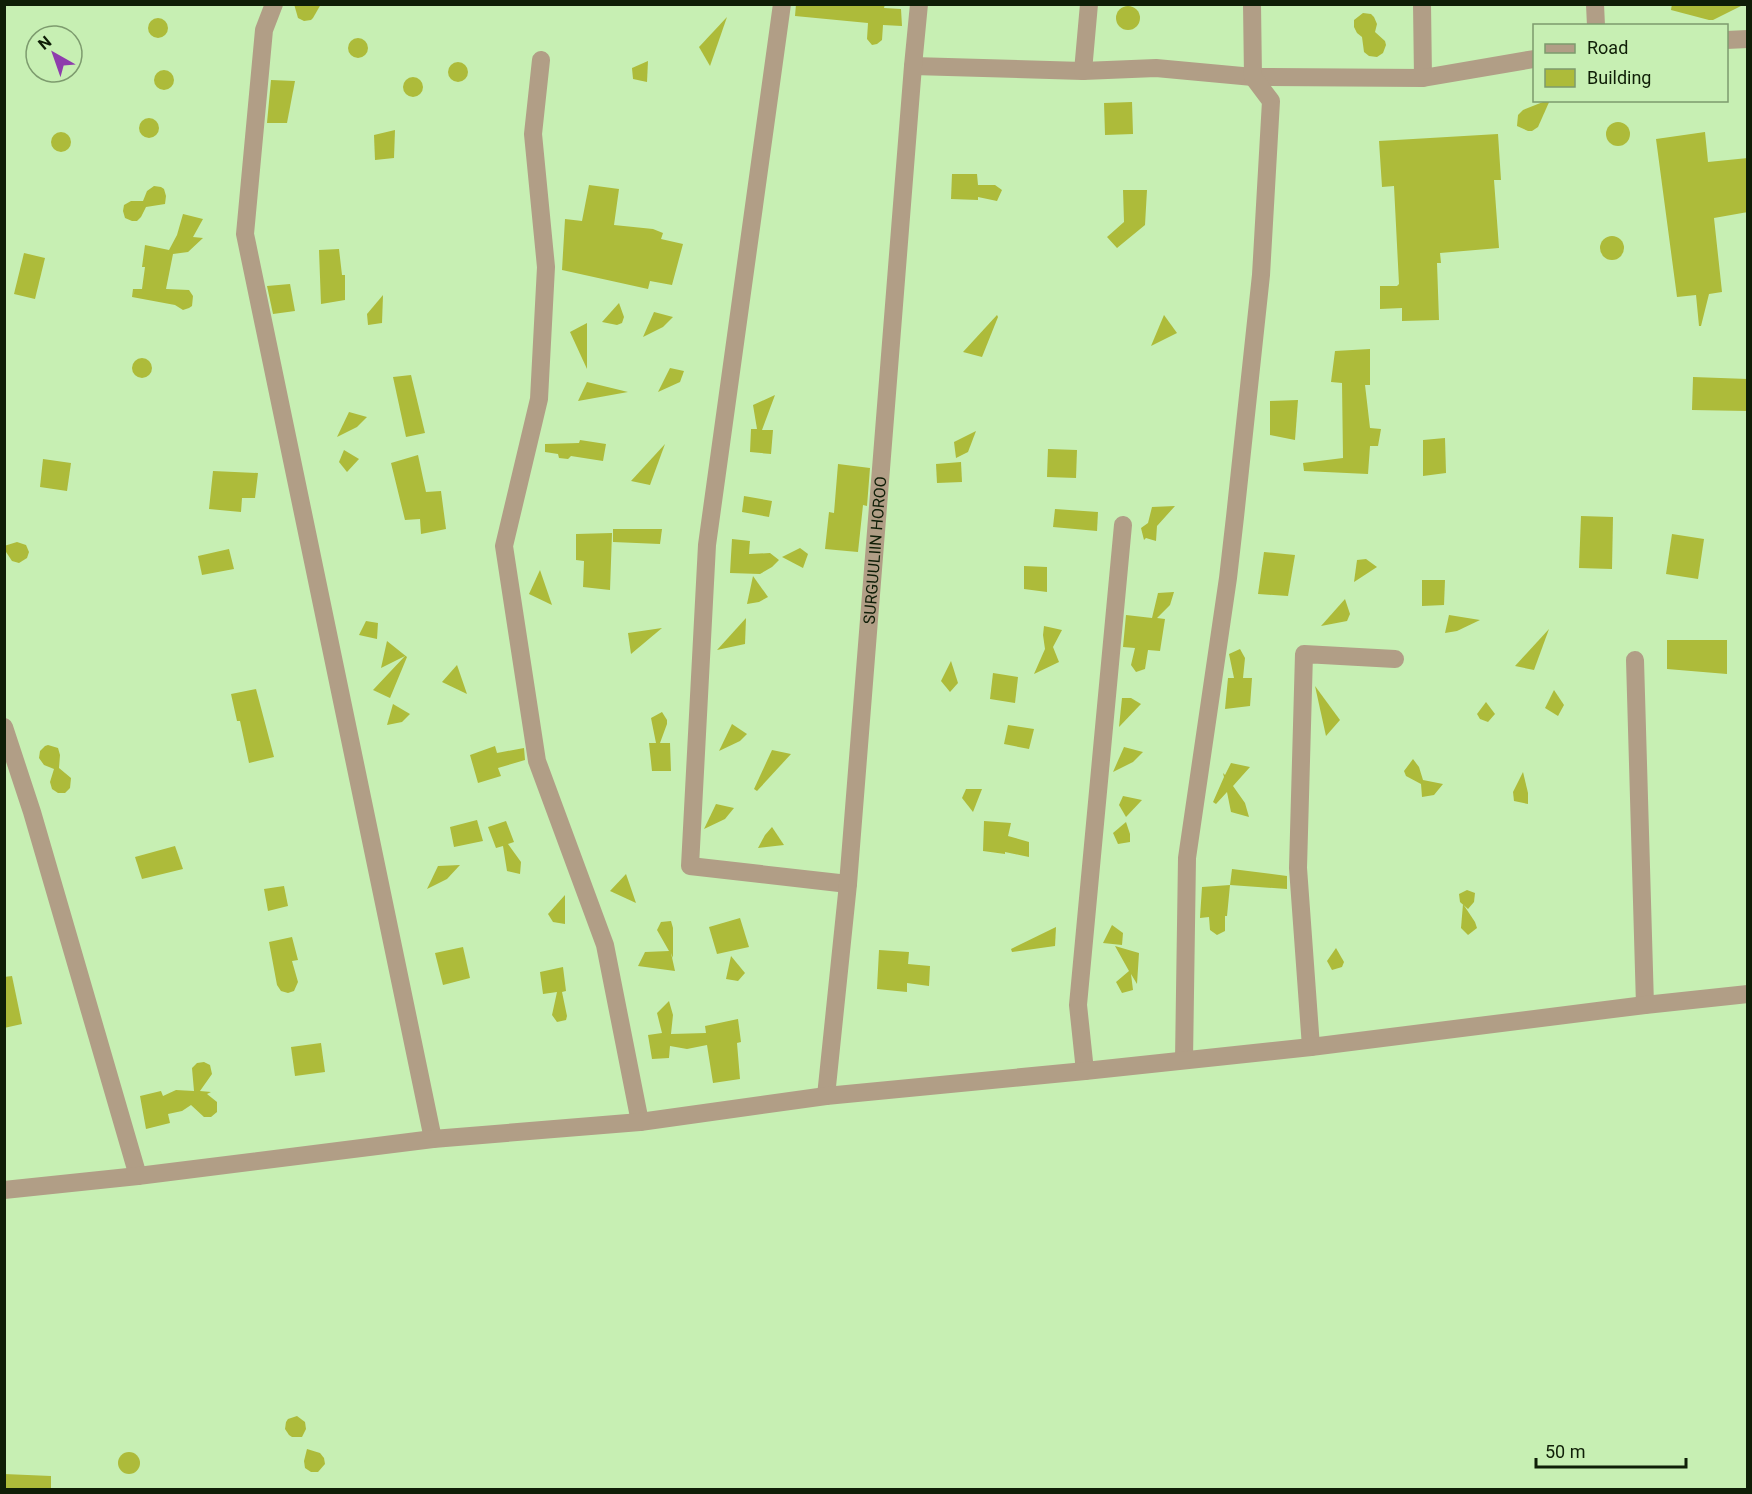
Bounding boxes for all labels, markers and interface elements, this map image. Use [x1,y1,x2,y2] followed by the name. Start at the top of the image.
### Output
[24,24,84,84] north arrow
[1533,24,1728,102] legend
[34,32,55,54] text: N
[1587,37,1628,58] text: Road
[1587,67,1651,88] text: Building
[859,475,890,625] street label: SURGUULIIN HOROO
[1536,1431,1686,1469] scale bar
[1545,1441,1585,1462] text: 50 m

